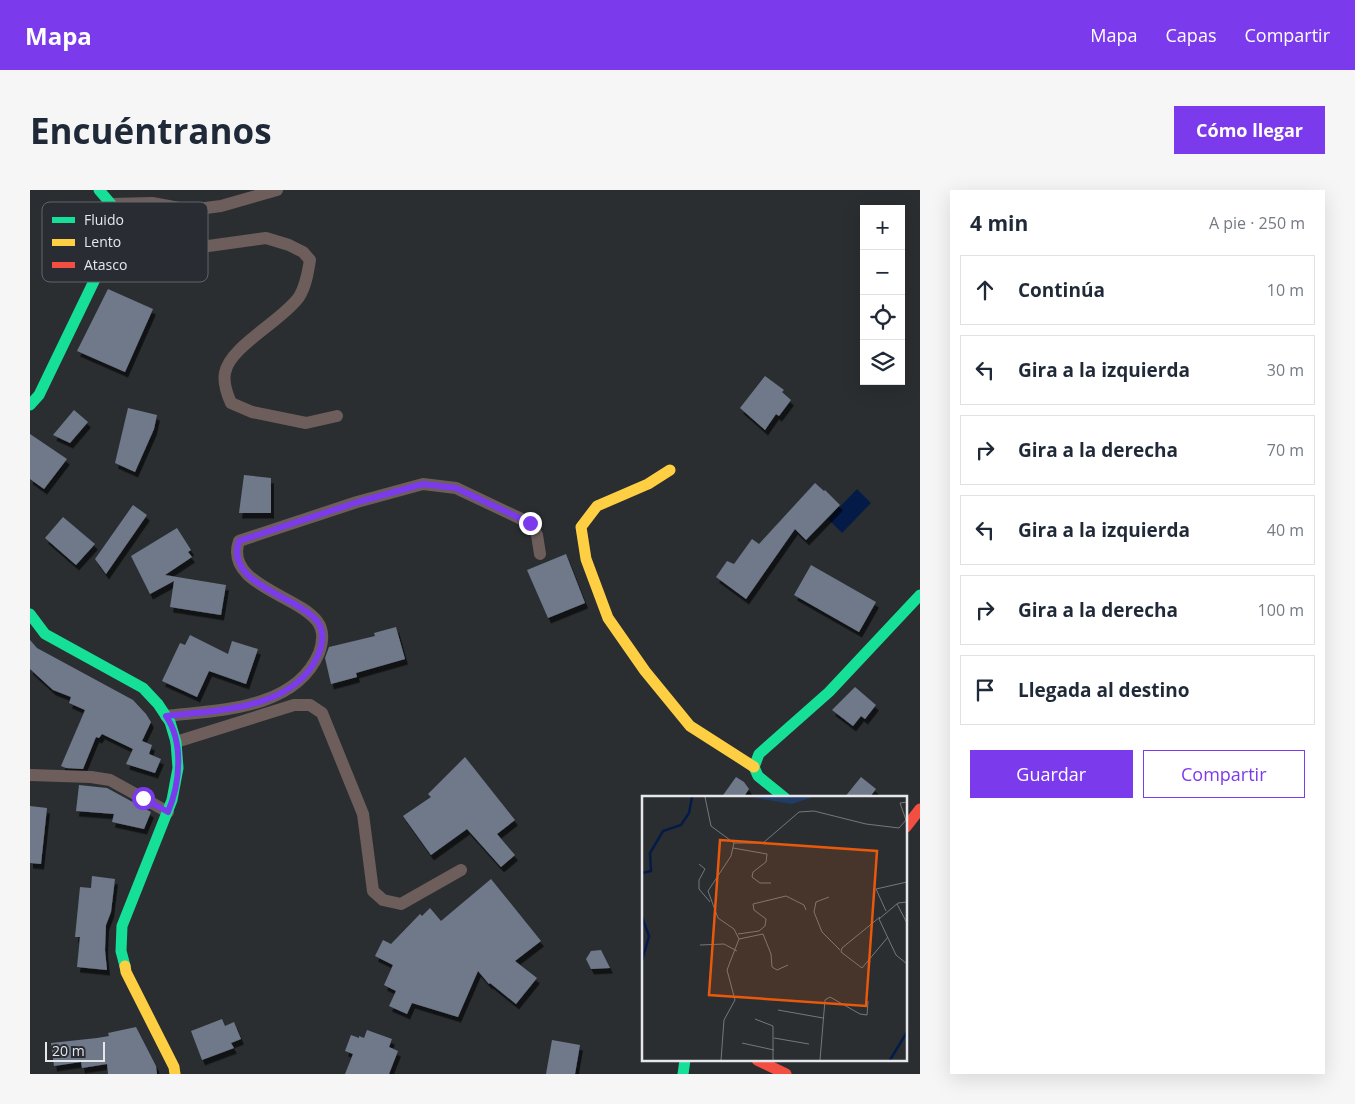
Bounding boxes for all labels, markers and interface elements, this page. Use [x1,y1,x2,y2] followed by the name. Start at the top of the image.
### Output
[25,19,92,52] text: Mapa
[1090,23,1138,47] text: Mapa
[1166,23,1216,47] text: Capas
[1244,23,1330,47] text: Compartir
[1174,106,1325,154] button: Cómo llegar
[30,107,272,154] text: Encuéntranos
[42,202,208,282] legend
[860,205,905,385] map controls
[860,205,905,250] button: +
[970,209,1028,237] text: 4 min
[84,210,124,229] text: Fluido
[1209,212,1305,234] text: A pie · 250 m
[84,232,121,251] text: Lento
[860,250,905,295] button: −
[84,255,127,274] text: Atasco
[971,276,999,304] icon: ahead
[1018,277,1105,303] text: Continúa
[1267,279,1304,301] text: 10 m
[860,295,905,340] button: locate
[860,340,905,385] button: layers
[971,356,999,384] icon: left
[1018,357,1190,383] text: Gira a la izquierda
[1267,359,1304,381] text: 30 m
[971,436,999,464] icon: right
[1018,437,1178,463] text: Gira a la derecha
[1267,439,1304,461] text: 70 m
[519,512,542,535] route end
[971,516,999,544] icon: left
[1018,517,1190,543] text: Gira a la izquierda
[1267,519,1304,541] text: 40 m
[971,596,999,624] icon: right
[1018,597,1178,623] text: Gira a la derecha
[1258,599,1304,621] text: 100 m
[971,676,999,704] icon: arrive
[1018,677,1190,703] text: Llegada al destino
[970,750,1133,798] button: Guardar
[1143,750,1305,798] button: Compartir
[132,787,155,810] route start
[642,796,908,1062] inset map
[45,1039,105,1062] scale bar
[52,1041,85,1060] text: 20 m

